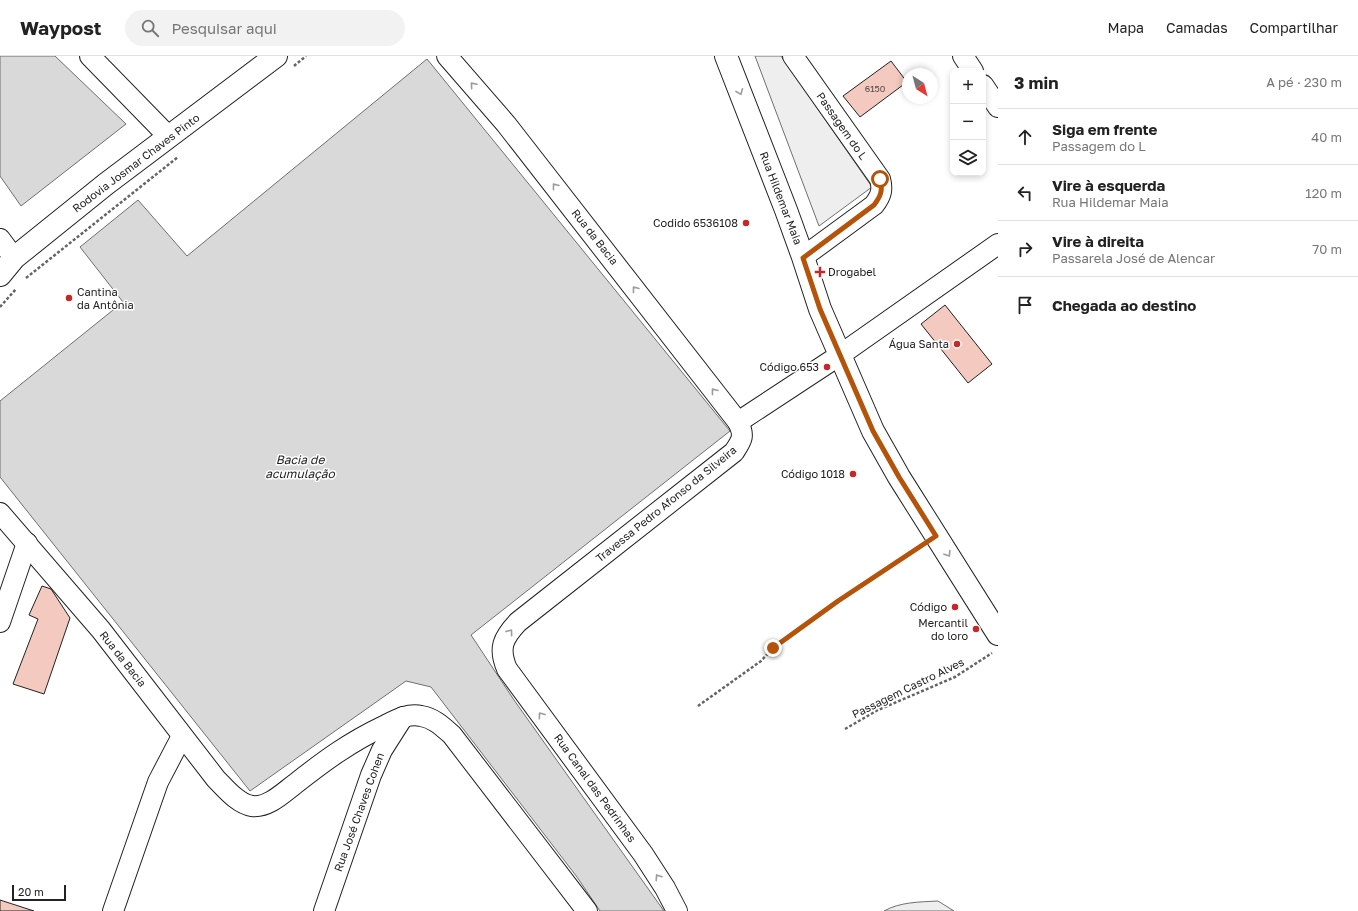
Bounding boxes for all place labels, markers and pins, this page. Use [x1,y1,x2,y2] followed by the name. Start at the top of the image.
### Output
[653,216,738,229] place label: Codido 6536108
[741,218,751,228] marker: Codido 6536108
[828,265,877,278] place label: Drogabel
[815,267,825,277] marker: Drogabel
[77,285,134,311] place label: Cantina da Antônia
[64,293,74,303] marker: Cantina da Antônia
[889,337,949,350] place label: Água Santa
[952,339,962,349] marker: Água Santa
[760,360,819,373] place label: Código 653
[822,362,832,372] marker: Código 653
[781,467,845,480] place label: Código 1018
[848,469,858,479] marker: Código 1018
[910,600,947,613] place label: Código
[950,602,960,612] marker: Código
[918,616,968,642] place label: Mercantil do loro
[971,624,981,634] marker: Mercantil do loro

